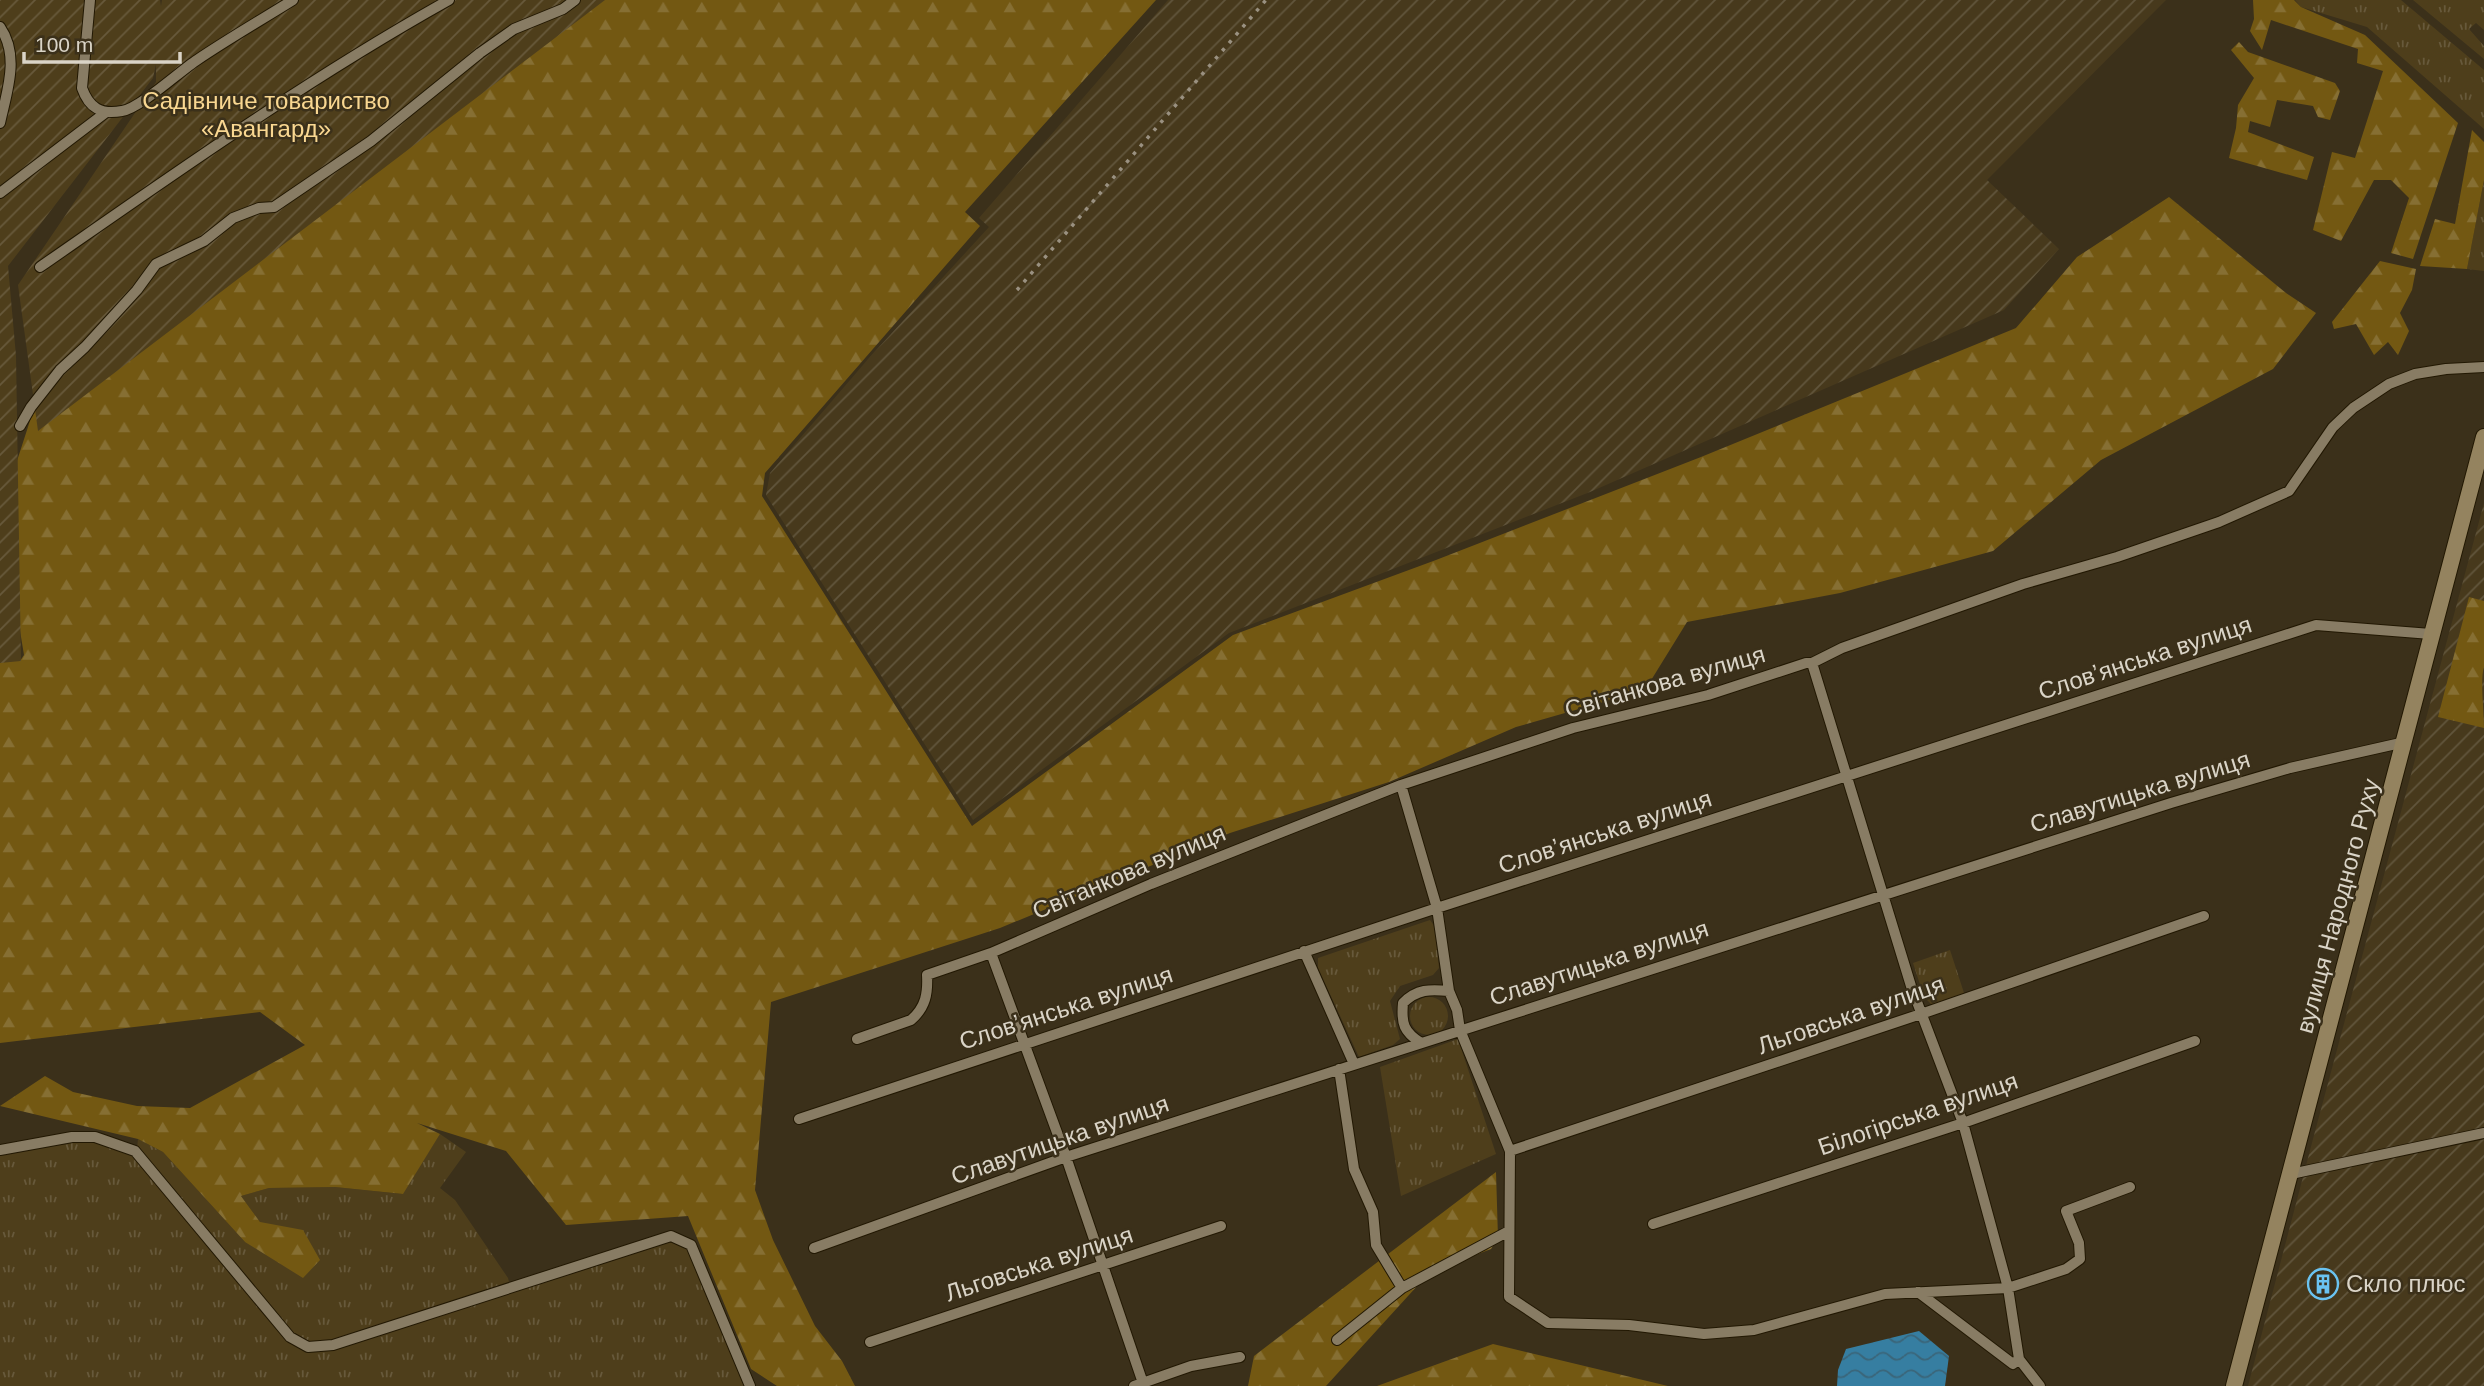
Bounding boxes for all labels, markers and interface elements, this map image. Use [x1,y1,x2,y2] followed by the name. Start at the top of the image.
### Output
[24,21,180,65] scale bar
[35,33,93,56] text: 100 m
[142,87,390,142] park label: Садівниче товариство «Авангард»
[2035,610,2255,705] street label: Словʼянська вулиця
[1562,640,1768,723] street label: Світанкова вулиця
[2027,745,2253,838] street label: Славутицька вулиця
[2291,776,2384,1036] street label: вулиця Народного Руху
[1495,784,1715,879] street label: Словʼянська вулиця
[1028,819,1229,924] street label: Світанкова вулиця
[1486,914,1712,1011] street label: Славутицька вулиця
[956,960,1176,1055] street label: Словʼянська вулиця
[1754,970,1948,1059] street label: Льговська вулиця
[1814,1067,2021,1160] street label: Білогірська вулиця
[947,1090,1172,1189] street label: Славутицька вулиця
[942,1220,1136,1307] street label: Льговська вулиця
[2306,1267,2340,1301] building icon: Скло плюс
[2346,1270,2465,1297] place label: Скло плюс

